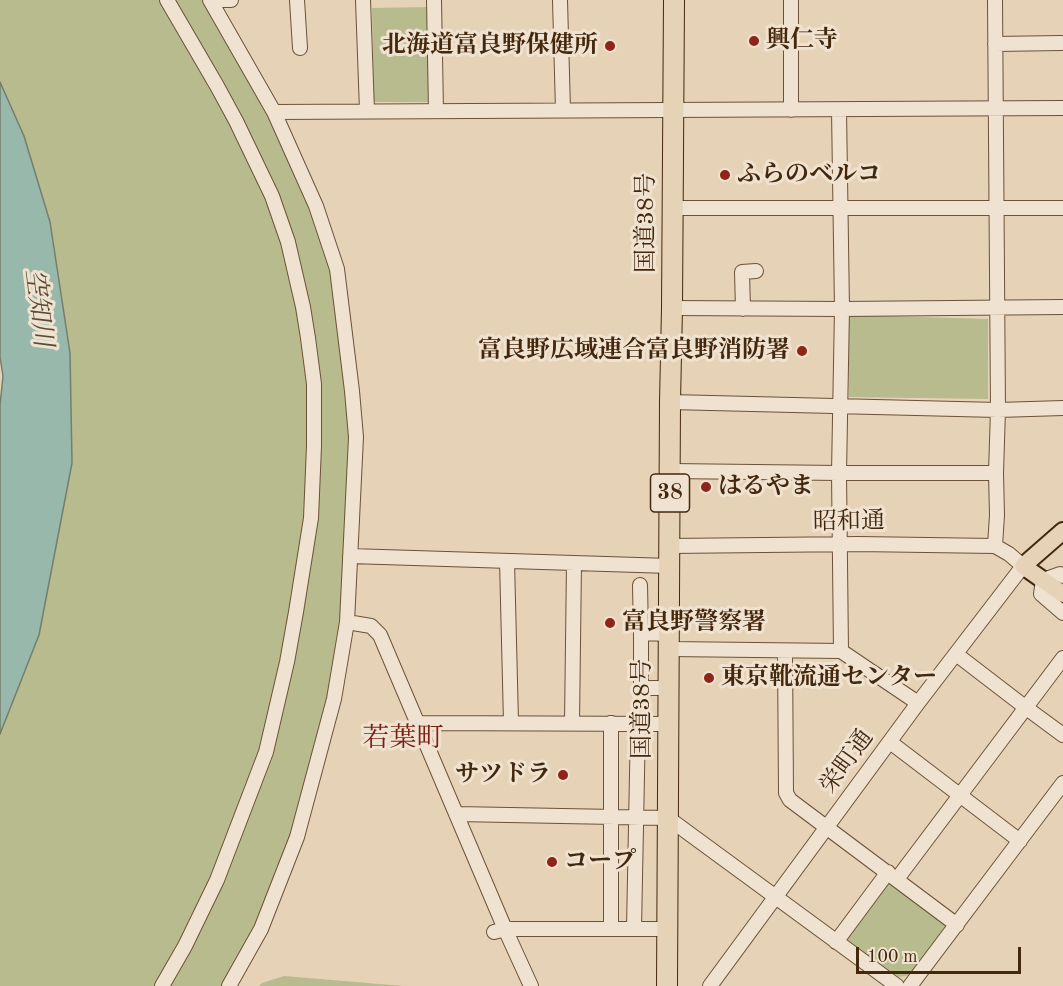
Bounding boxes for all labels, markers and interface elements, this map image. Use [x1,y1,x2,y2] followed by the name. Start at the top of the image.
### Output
[766,27,838,55] place label: 興仁寺
[382,32,598,60] place label: 北海道富良野保健所
[747,34,761,48] marker: 興仁寺
[603,39,617,53] marker: 北海道富良野保健所
[737,161,881,189] place label: ふらのベルコ
[718,168,732,182] marker: ふらのベルコ
[633,173,661,273] street label: 国道38号
[18,267,58,349] water label: 空知川
[478,337,790,365] place label: 富良野広域連合富良野消防署
[795,344,809,358] marker: 富良野広域連合富良野消防署
[718,473,814,501] place label: はるやま
[650,474,690,512] road number: 38
[699,480,713,494] marker: はるやま
[813,507,885,537] street label: 昭和通
[622,609,766,637] place label: 富良野警察署
[603,616,617,630] marker: 富良野警察署
[629,659,657,759] street label: 国道38号
[721,664,937,692] place label: 東京靴流通センター
[702,671,716,685] marker: 東京靴流通センター
[363,723,443,755] district label: 若葉町
[814,724,880,800] street label: 栄町通
[455,761,551,789] place label: サツドラ
[556,768,570,782] marker: サツドラ
[564,848,636,876] place label: コープ
[545,855,559,869] marker: コープ
[859,935,1024,973] scale bar
[867,948,918,966] text: 100 m

